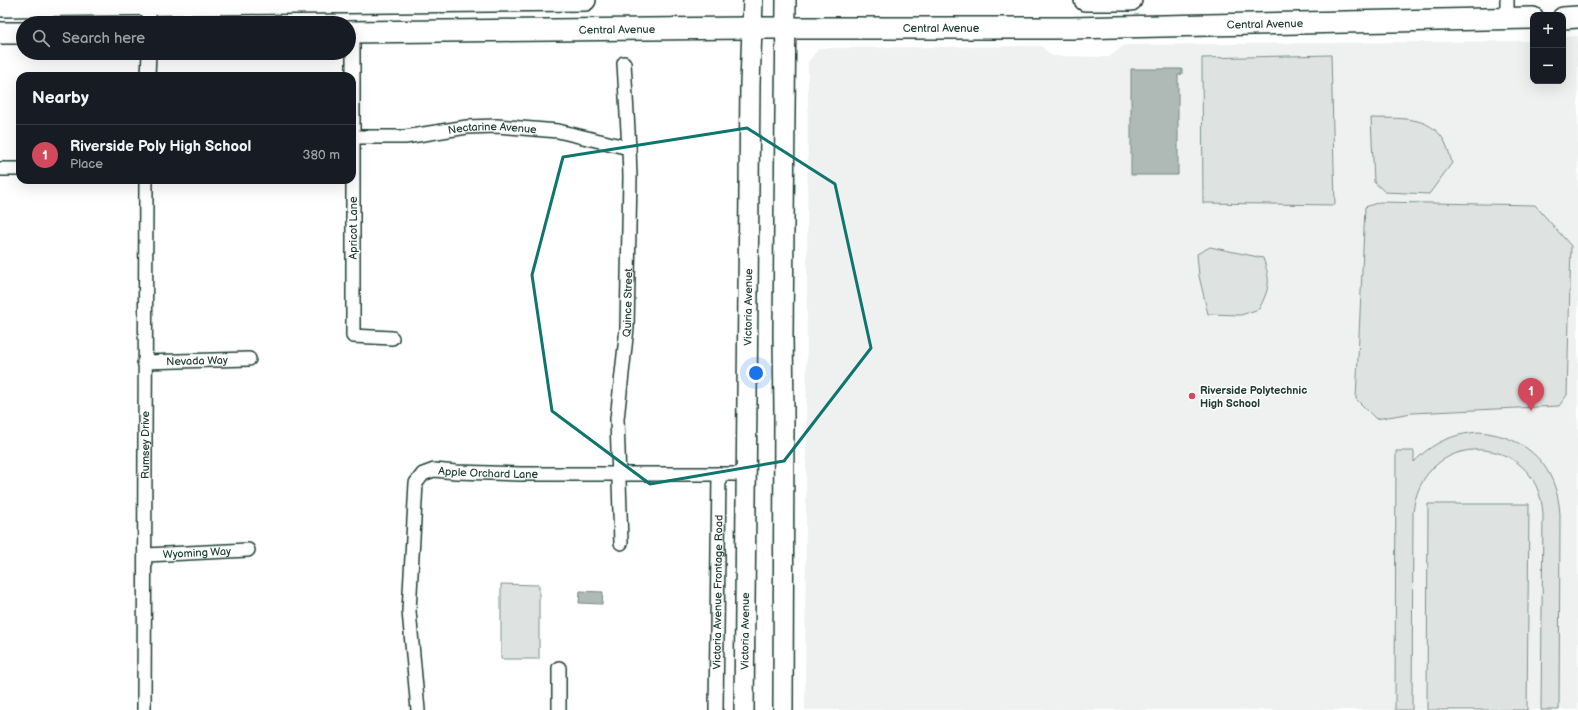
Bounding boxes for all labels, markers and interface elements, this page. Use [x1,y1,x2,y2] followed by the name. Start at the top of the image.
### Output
[1530,12,1566,84] map controls
[1530,12,1566,48] button: +
[16,16,356,60] search box
[1227,17,1304,32] street label: Central Avenue
[903,22,980,35] street label: Central Avenue
[579,23,656,37] street label: Central Avenue
[30,27,52,49] icon: search
[62,29,145,48] text: Search here
[1530,48,1566,84] button: −
[32,88,89,108] text: Nearby
[447,120,538,137] street label: Nectarine Avenue
[70,137,251,156] text: Riverside Poly High School
[42,147,48,163] text: 1
[303,147,340,163] text: 380 m
[70,156,103,172] text: Place
[347,196,360,259] street label: Apricot Lane
[620,267,635,338] street label: Quince Street
[741,268,755,346] street label: Victoria Avenue
[166,354,228,368] street label: Nevada Way
[746,363,766,383] your location
[1518,378,1544,411] pin: 1
[1200,384,1307,410] place label: Riverside Polytechnic High School
[1187,391,1197,401] marker: Riverside Polytechnic High School
[139,410,152,479] street label: Rumsey Drive
[438,464,539,481] street label: Apple Orchard Lane
[711,514,725,670] street label: Victoria Avenue Frontage Road
[163,545,231,561] street label: Wyoming Way
[738,592,752,670] street label: Victoria Avenue

